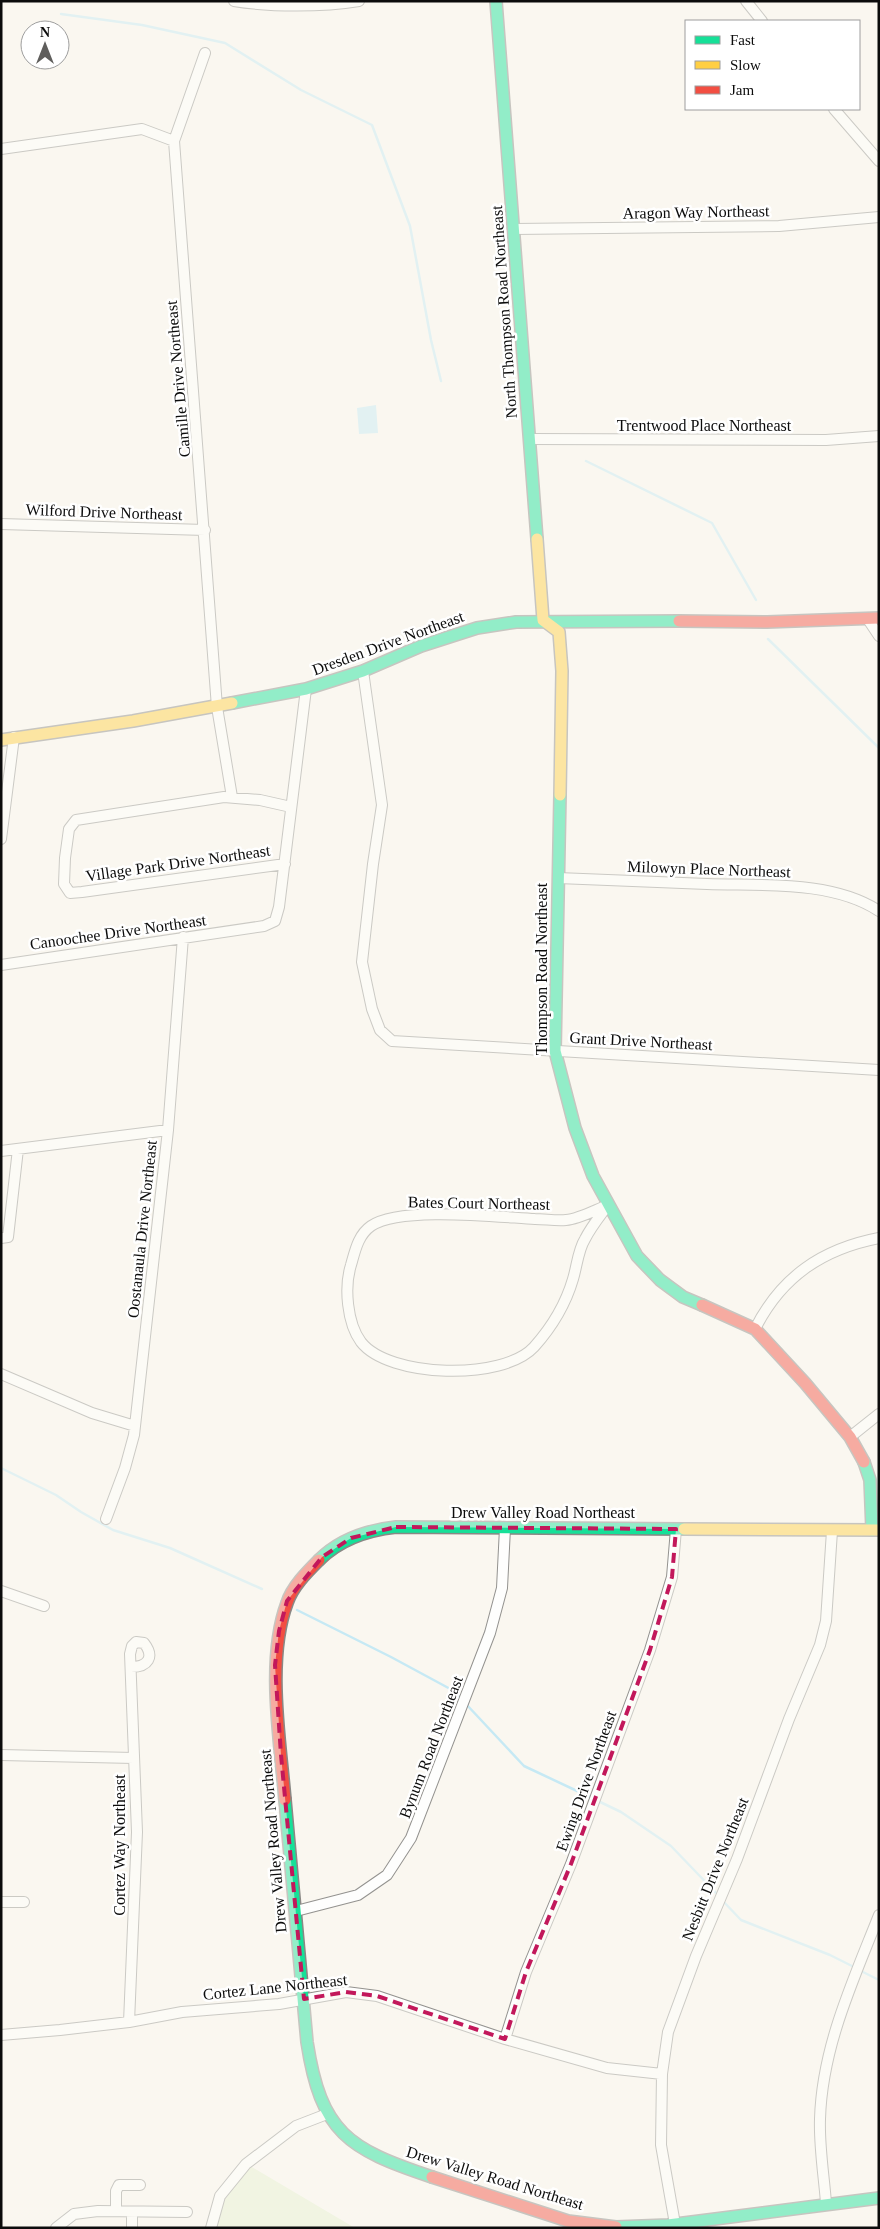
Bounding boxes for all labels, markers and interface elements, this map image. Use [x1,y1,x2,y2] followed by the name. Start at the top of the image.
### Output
[20,20,70,70] north arrow
[685,20,860,110] legend
[40,25,50,40] text: N
[730,32,756,48] text: Fast
[730,57,761,73] text: Slow
[730,82,754,98] text: Jam
[622,202,770,223] street label: Aragon Way Northeast
[488,204,521,419] street label: North Thompson Road Northeast
[163,299,193,458] street label: Camille Drive Northeast
[617,417,792,434] street label: Trentwood Place Northeast
[25,501,183,523] street label: Wilford Drive Northeast
[310,607,467,678] street label: Dresden Drive Northeast
[85,842,272,885] street label: Village Park Drive Northeast
[627,858,792,881] street label: Milowyn Place Northeast
[533,882,551,1055] street label: Thompson Road Northeast
[29,911,208,953] street label: Canoochee Drive Northeast
[569,1029,713,1053] street label: Grant Drive Northeast
[124,1139,160,1319] street label: Oostanaula Drive Northeast
[408,1193,551,1213] street label: Bates Court Northeast
[451,1504,636,1522] street label: Drew Valley Road Northeast
[396,1673,467,1821] street label: Bynum Road Northeast
[553,1708,620,1854] street label: Ewing Drive Northeast
[256,1748,290,1933] street label: Drew Valley Road Northeast
[111,1774,129,1916] street label: Cortez Way Northeast
[678,1794,752,1943] street label: Nesbitt Drive Northeast
[202,1971,348,2003] street label: Cortez Lane Northeast
[404,2143,586,2214] street label: Drew Valley Road Northeast

